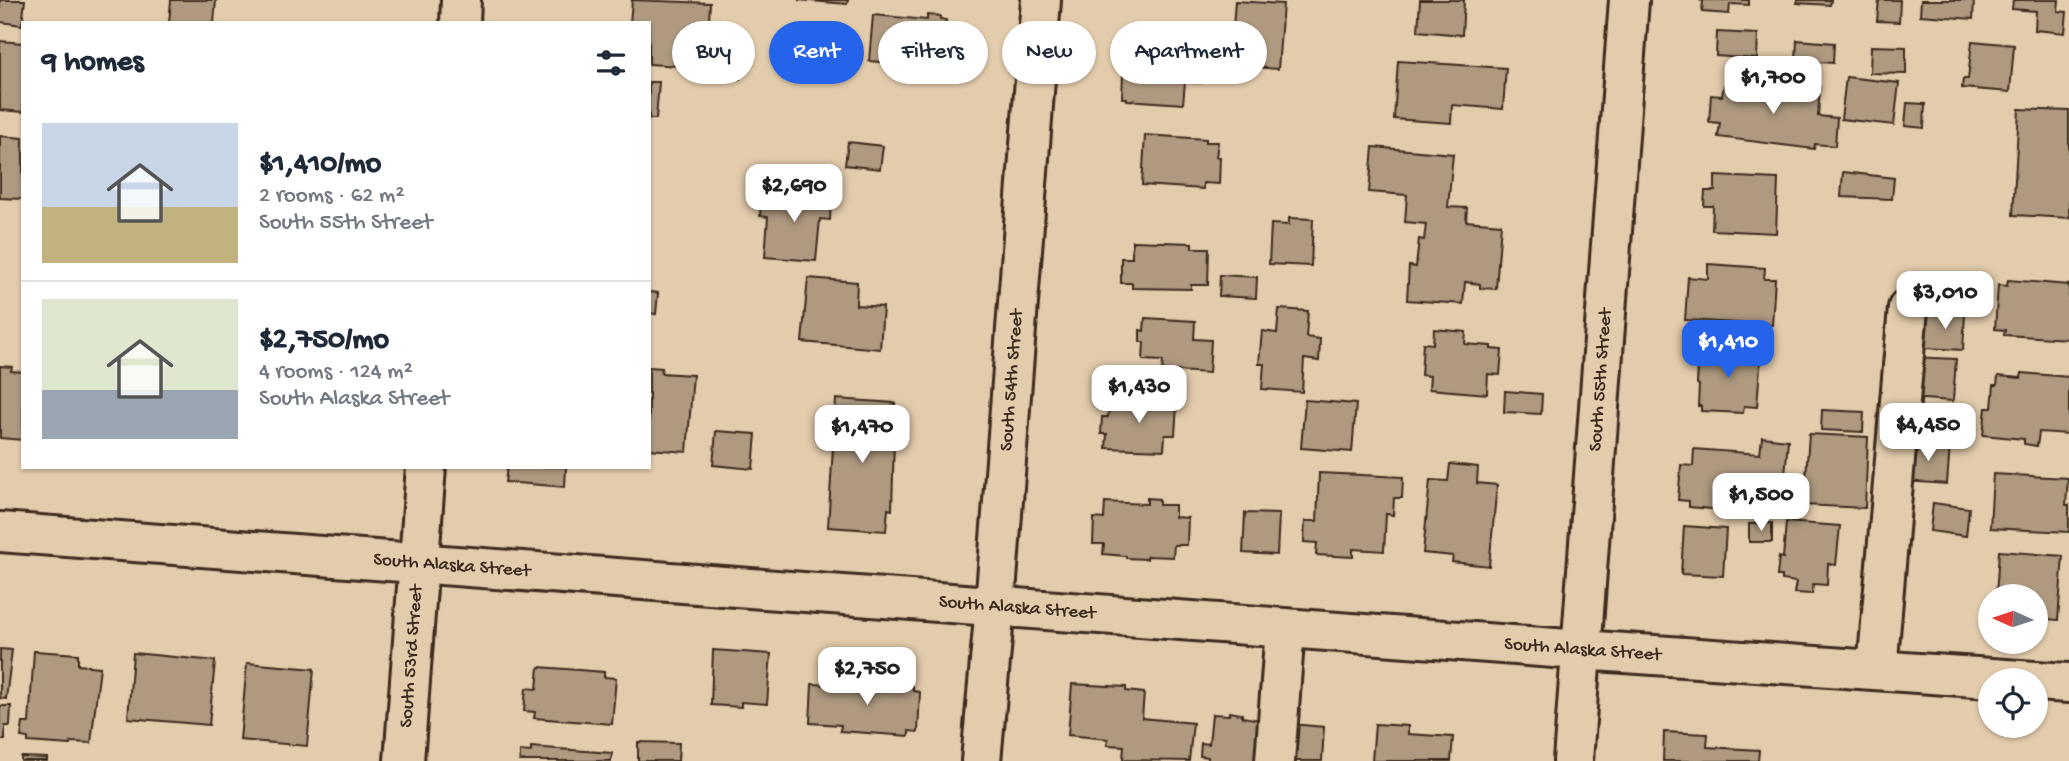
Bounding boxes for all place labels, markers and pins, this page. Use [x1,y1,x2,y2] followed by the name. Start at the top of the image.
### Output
[1716,57,1830,116] pin: $1,700
[737,164,851,224] pin: $2,690
[1888,272,2002,331] pin: $3,010
[1671,320,1785,380] pin: $1,410
[1082,366,1196,425] pin: $1,430
[1871,404,1985,463] pin: $4,450
[805,406,919,465] pin: $1,470
[1704,474,1818,533] pin: $1,500
[810,648,924,707] pin: $2,750

